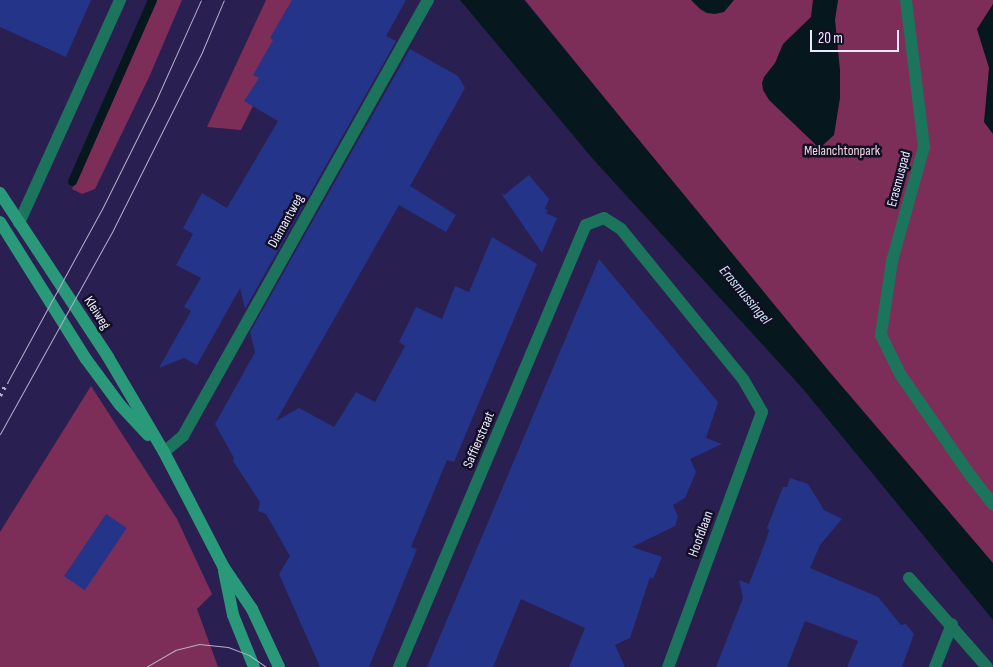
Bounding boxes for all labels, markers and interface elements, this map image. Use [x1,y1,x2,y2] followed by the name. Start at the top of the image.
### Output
[813,20,902,52] scale bar
[818,29,843,48] text: 20 m
[804,143,880,159] park label: Melanchtonpark
[884,149,914,209] street label: Erasmuspad
[264,191,308,251] street label: Diamantweg
[715,262,775,328] water label: Erasmussingel
[80,293,114,333] street label: Kleiweg
[460,409,498,471] street label: Saffierstraat
[685,509,717,559] street label: Hoofdlaan

